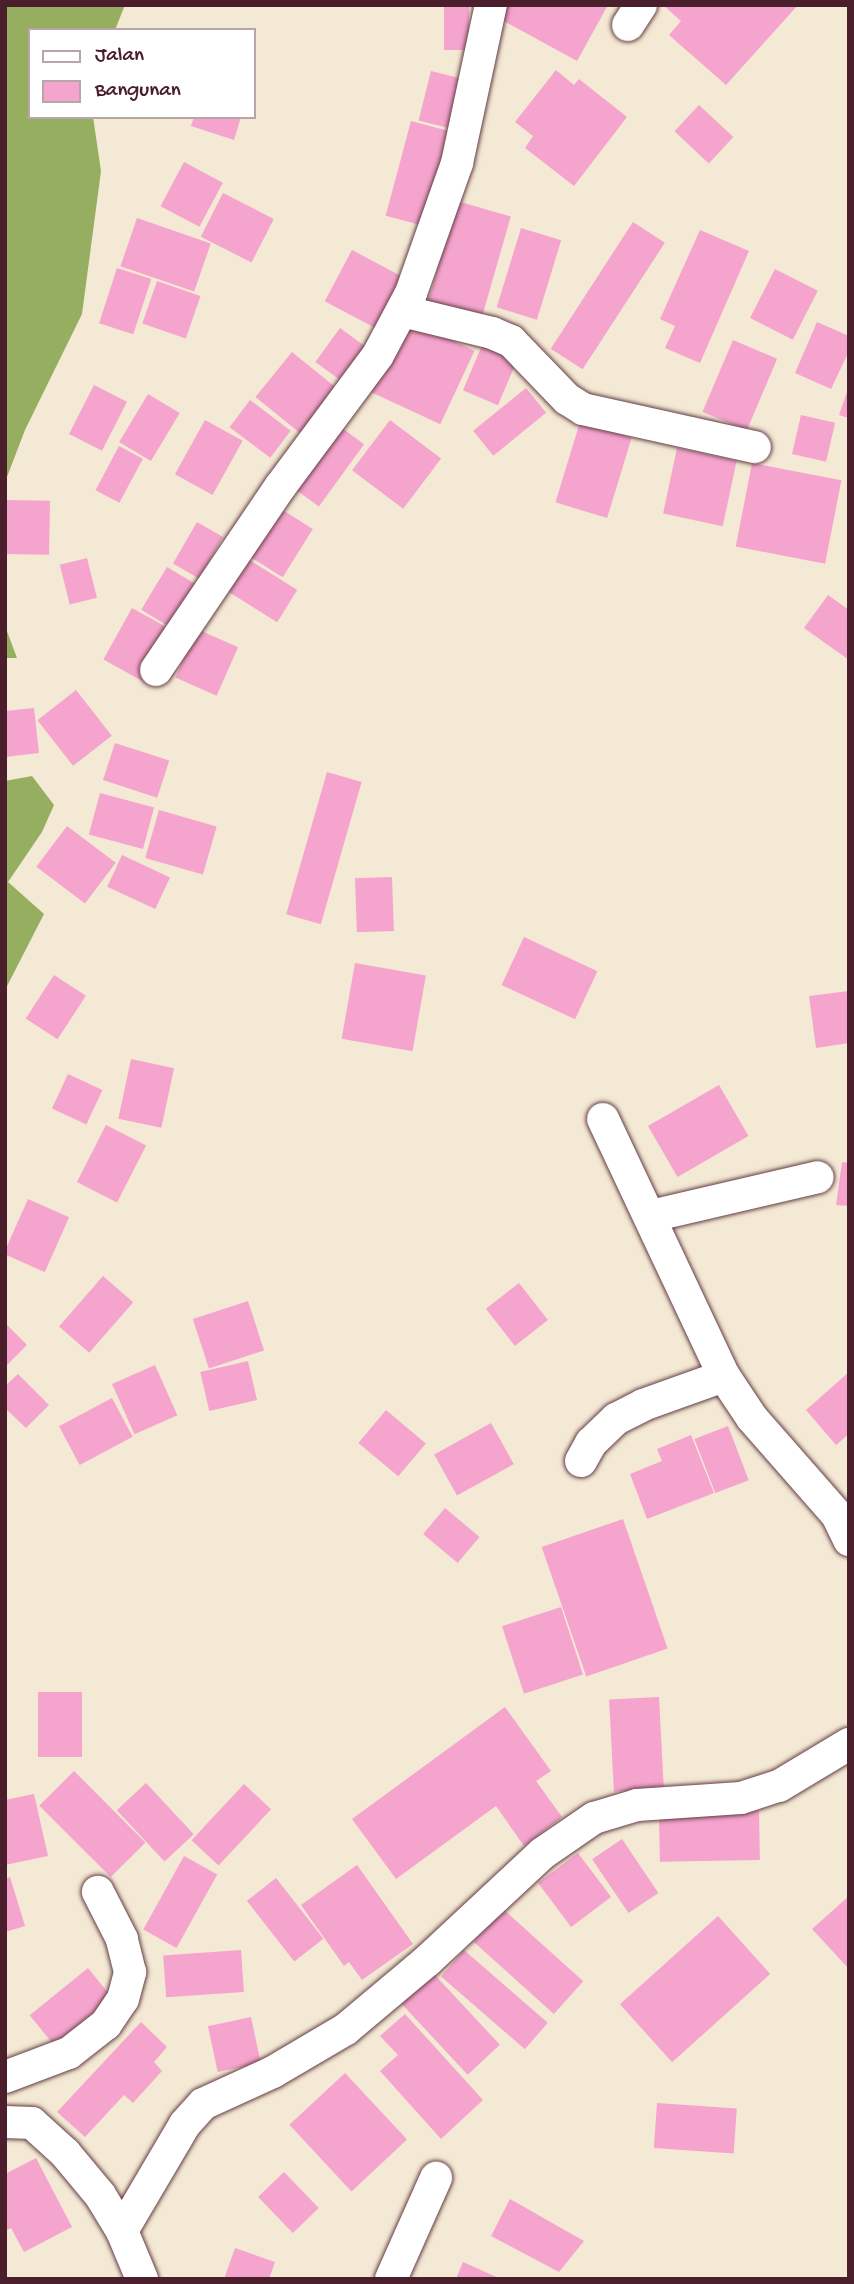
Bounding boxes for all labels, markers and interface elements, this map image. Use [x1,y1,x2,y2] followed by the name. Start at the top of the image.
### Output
[28,28,256,119] legend
[95,44,144,69] text: Jalan
[95,79,181,104] text: Bangunan

